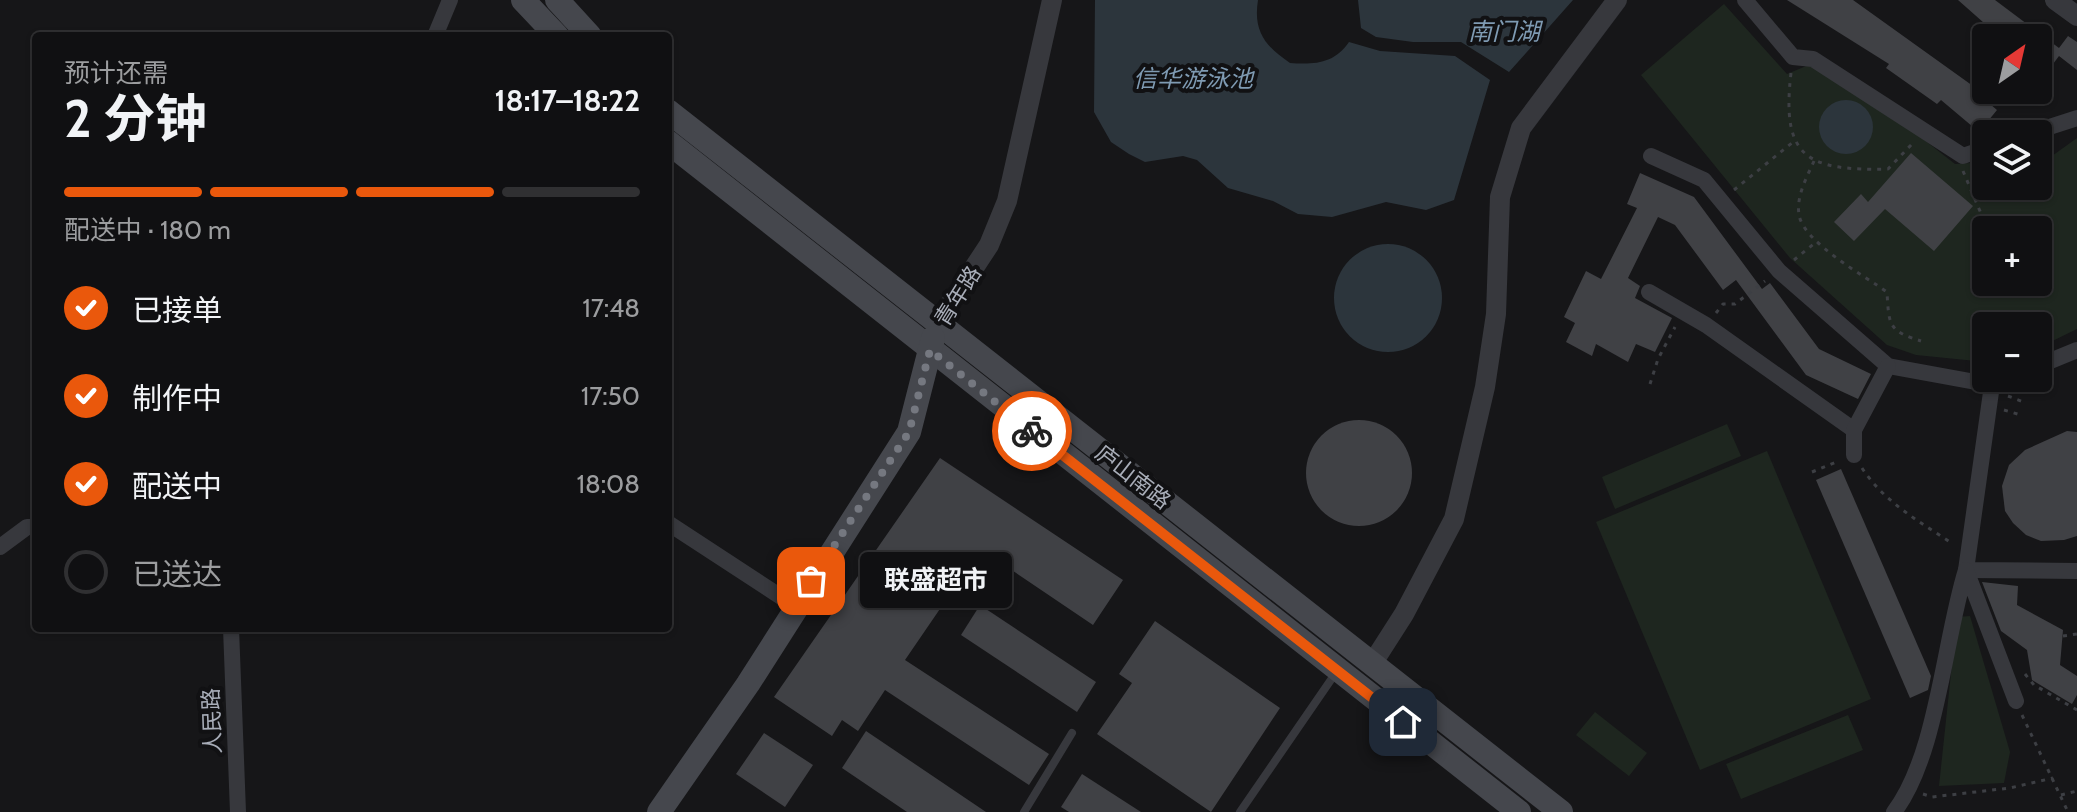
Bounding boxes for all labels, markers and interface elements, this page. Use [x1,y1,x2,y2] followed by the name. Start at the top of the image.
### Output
[1468,17,1544,46] water label: 南门湖
[1972,24,2052,104] north arrow
[1972,24,2052,392] map controls
[64,57,168,89] text: 预计还需
[1133,64,1255,93] water label: 信华游泳池
[494,82,640,119] text: 18:17–18:22
[64,87,207,150] text: 2 分钟
[1972,120,2052,200] button: layers
[64,214,231,246] text: 配送中 · 180 m
[1972,216,2052,296] button: +
[929,261,987,331] street label: 青年路
[64,286,108,330] icon: check
[132,292,222,329] text: 已接单
[582,292,640,324] text: 17:48
[1972,312,2052,392] button: −
[64,374,108,418] icon: check
[132,380,222,417] text: 制作中
[581,380,640,412] text: 17:50
[992,391,1072,471] courier
[1010,409,1054,453] icon: bike
[1090,439,1176,515] street label: 庐山南路
[64,462,108,506] icon: check
[132,468,222,505] text: 配送中
[576,468,640,500] text: 18:08
[777,547,845,615] pin
[859,553,1011,609] callout: 联盛超市
[132,556,222,593] text: 已送达
[789,559,833,603] icon: bag
[884,564,988,596] text: 联盛超市
[197,688,227,754] street label: 人民路
[1369,688,1437,756] pin
[1381,700,1425,744] icon: home

